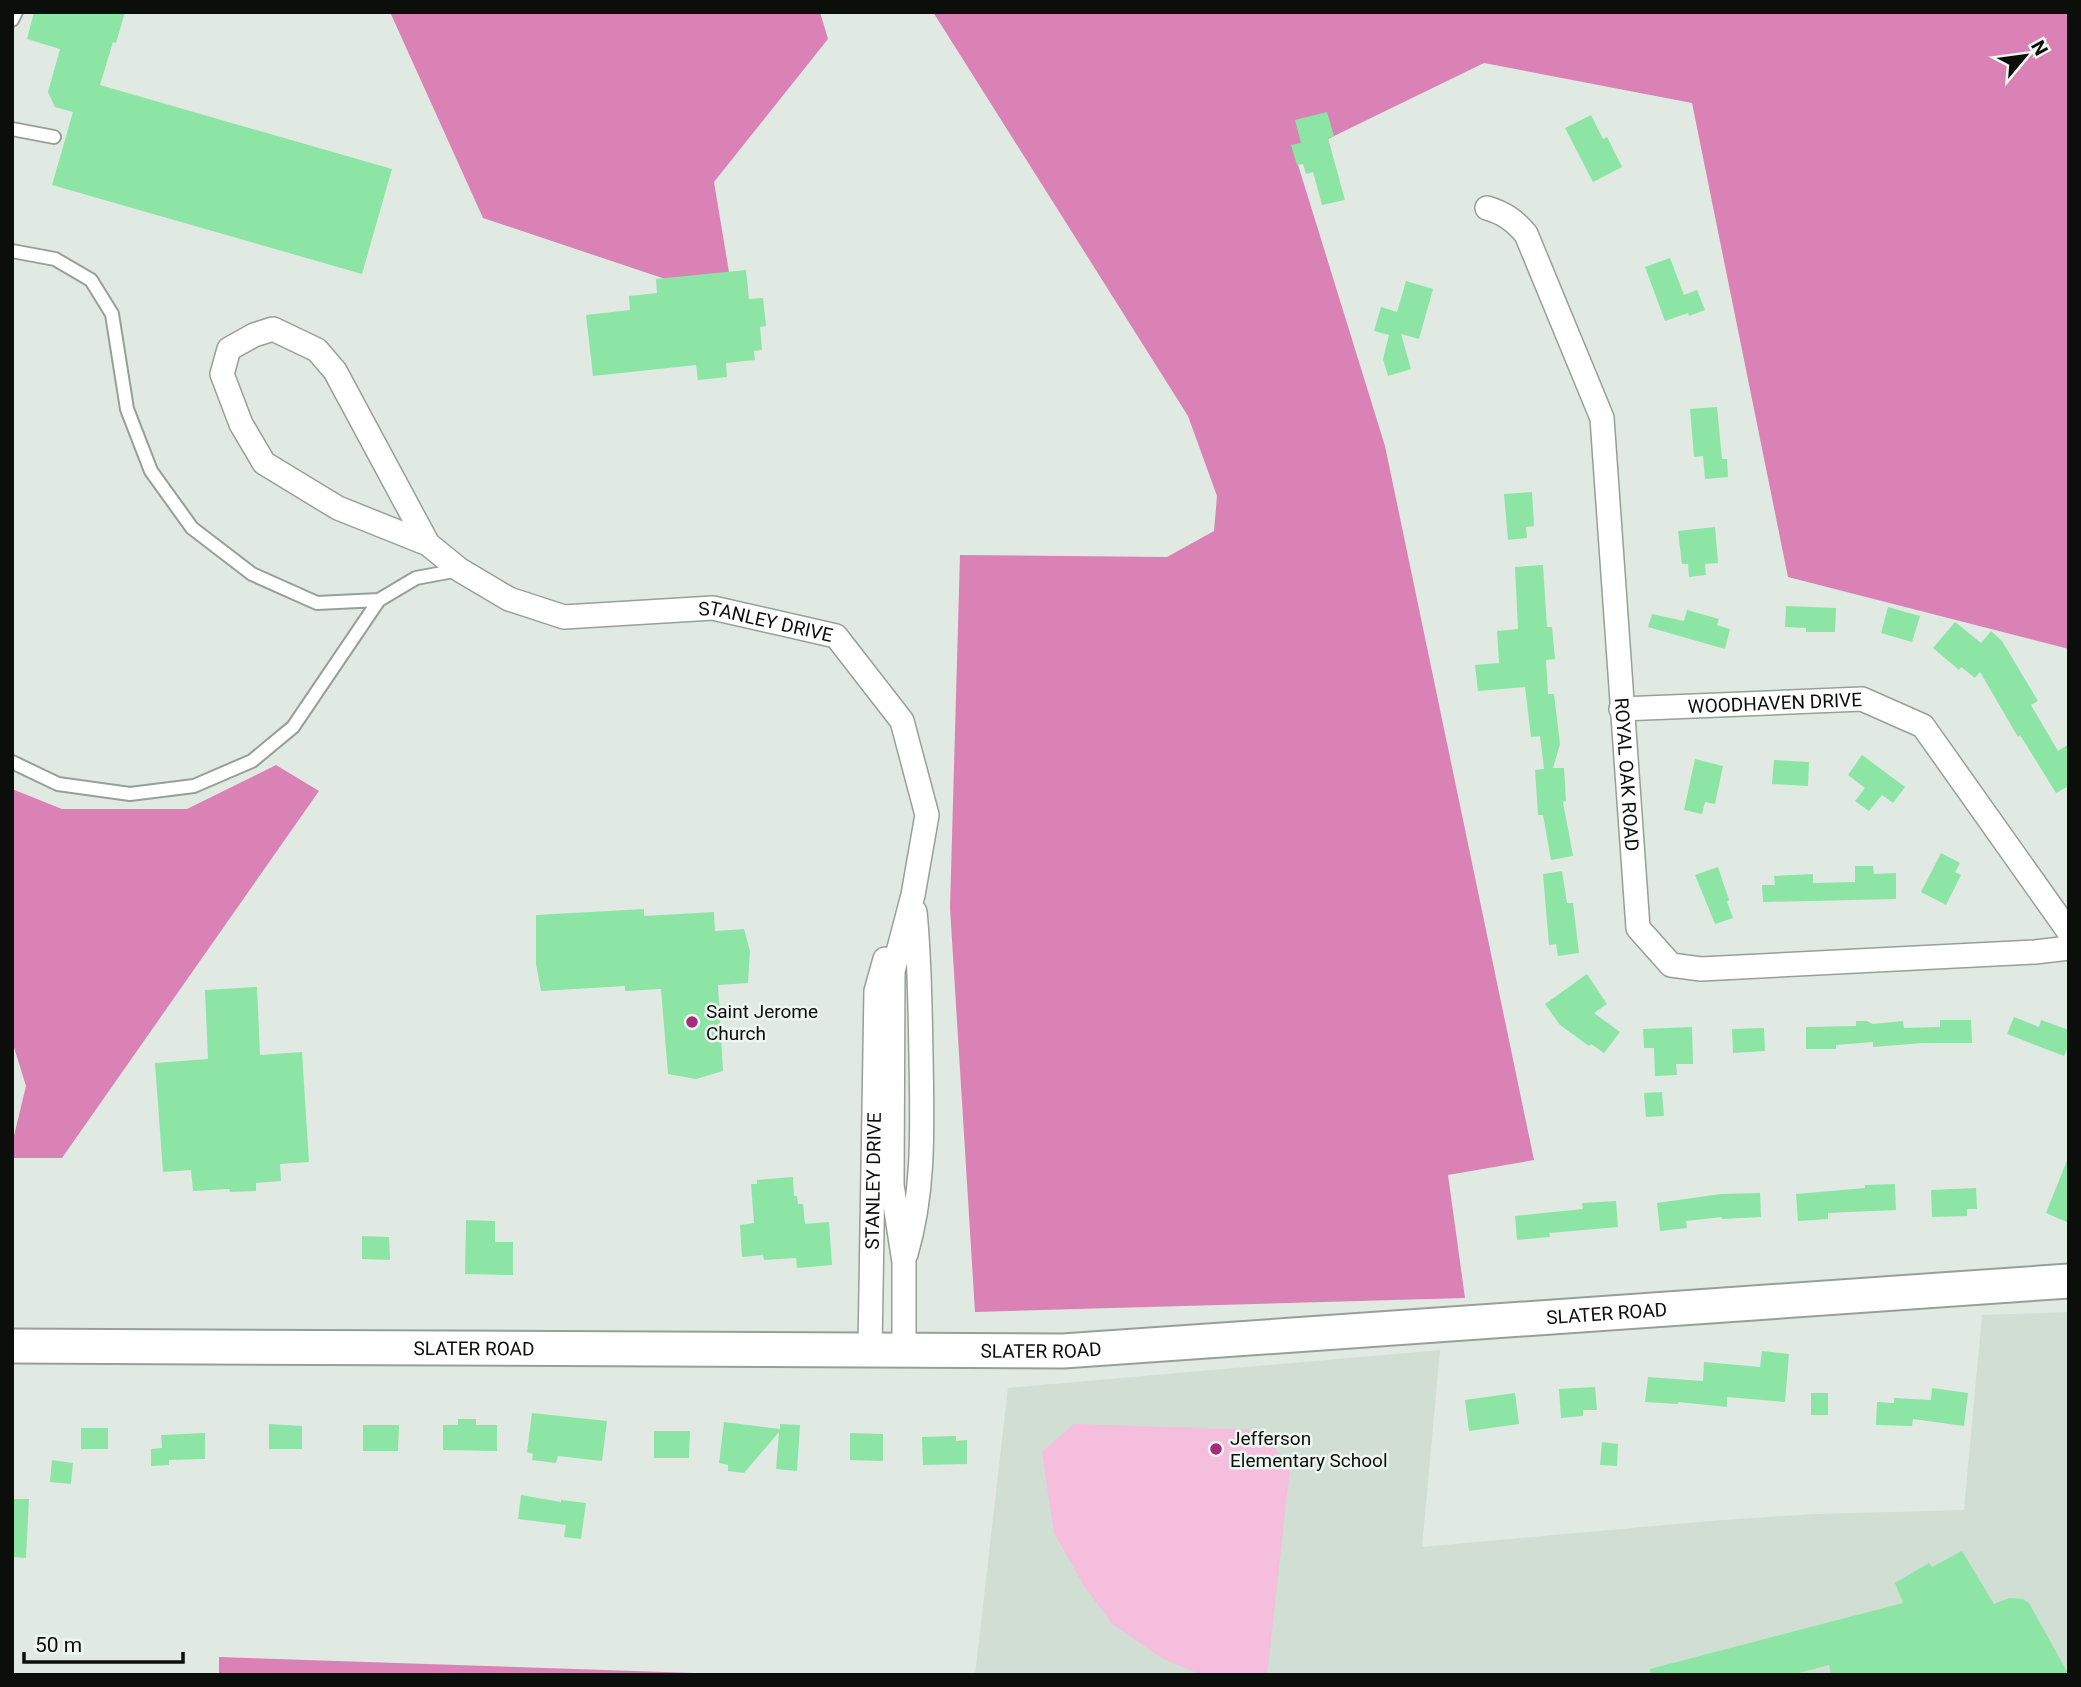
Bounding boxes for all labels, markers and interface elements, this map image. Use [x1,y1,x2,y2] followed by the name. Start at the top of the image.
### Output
[1990,21,2060,91] north arrow
[2026,37,2053,59] text: N
[698,596,835,646] street label: STANLEY DRIVE
[1687,688,1863,718] street label: WOODHAVEN DRIVE
[1610,697,1644,852] street label: ROYAL OAK ROAD
[706,1000,818,1045] place label: Saint Jerome Church
[684,1014,700,1030] marker: Saint Jerome Church
[860,1112,885,1250] street label: STANLEY DRIVE
[1546,1297,1668,1329] street label: SLATER ROAD
[413,1336,535,1360] street label: SLATER ROAD
[980,1337,1102,1363] street label: SLATER ROAD
[1230,1427,1388,1472] place label: Jefferson Elementary School
[1208,1441,1224,1457] marker: Jefferson Elementary School
[24,1620,184,1664] scale bar
[35,1633,82,1657] text: 50 m

